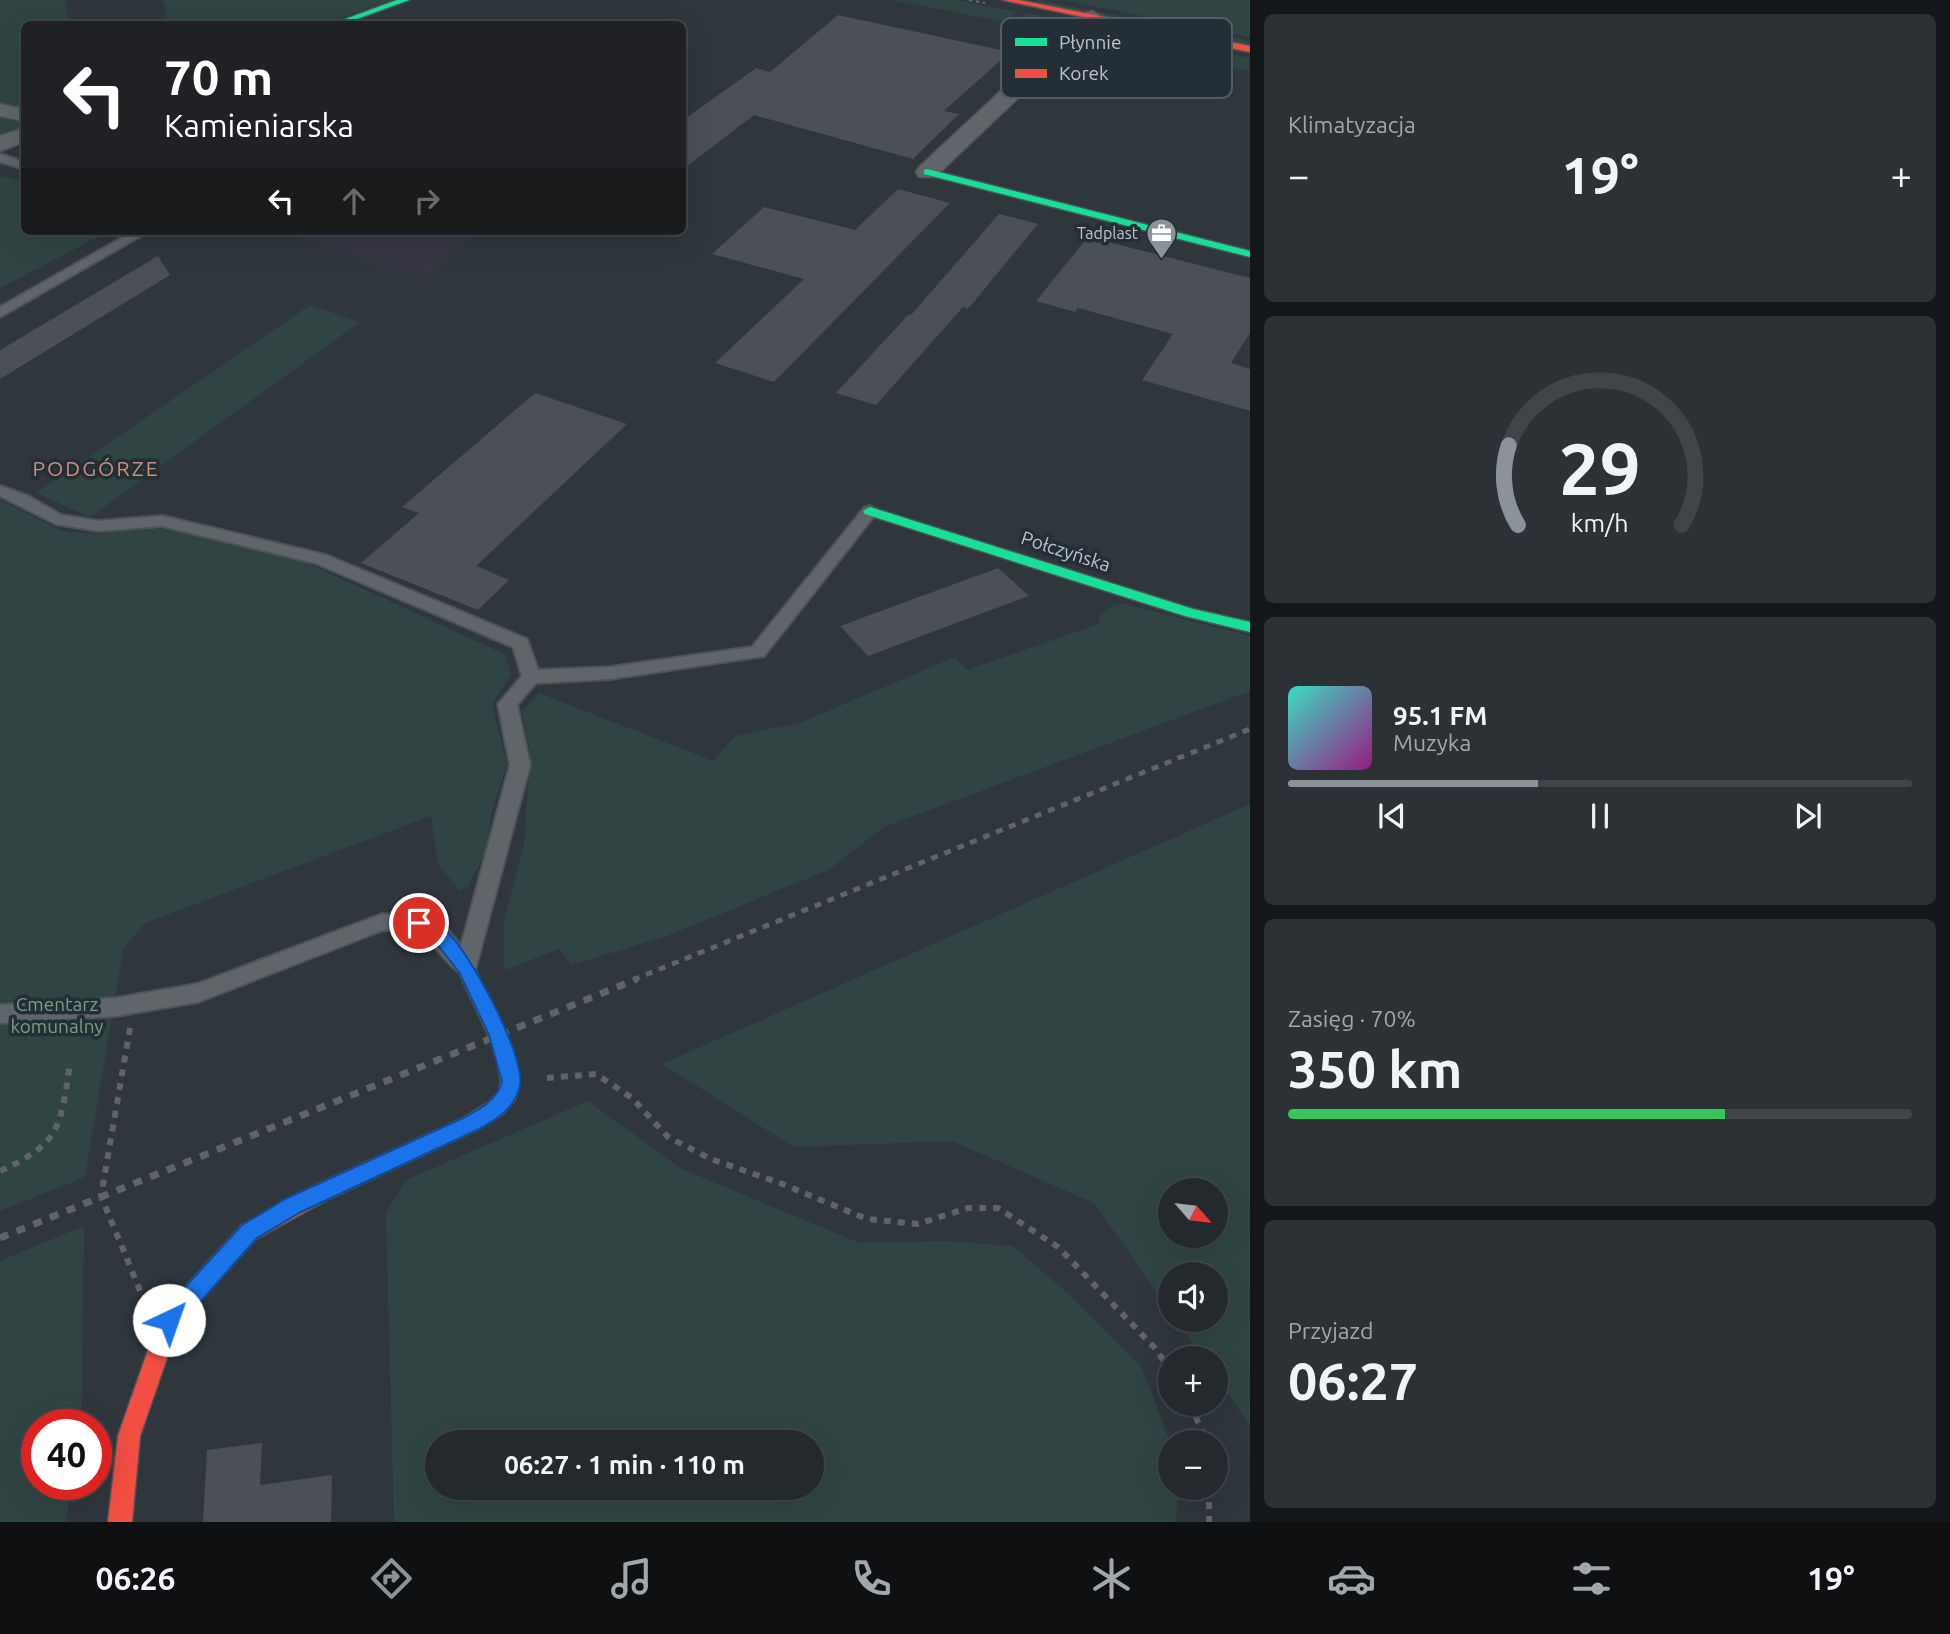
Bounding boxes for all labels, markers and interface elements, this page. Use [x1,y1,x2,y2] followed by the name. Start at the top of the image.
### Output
[1001,18,1232,98] legend
[1059,31,1121,53] text: Płynnie
[49,49,140,140] icon: left
[164,49,273,104] text: 70 m
[1059,62,1109,84] text: Korek
[164,107,354,143] text: Kamieniarska
[1288,112,1416,137] text: Klimatyzacja
[1561,146,1639,204] text: 19°
[1288,154,1309,196] text: −
[1891,154,1912,196] text: +
[262,182,300,220] icon: left
[335,182,373,220] icon: ahead
[408,182,446,220] icon: right
[1144,216,1178,260] office icon: Tadplast
[1077,224,1139,242] place label: Tadplast
[1559,428,1641,510] text: 29
[33,456,159,480] district label: PODGÓRZE
[1571,509,1629,537] text: km/h
[1019,526,1113,576] street label: Połczyńska
[1393,701,1487,730] text: 95.1 FM
[1393,730,1471,755] text: Muzyka
[1373,797,1411,835] icon: previous
[1581,797,1619,835] icon: pause
[1789,797,1827,835] icon: next
[389,893,449,953] pin
[400,904,438,942] icon: arrive
[10,993,104,1037] park label: Cmentarz komunalny
[1288,1006,1416,1031] text: Zasięg · 70%
[1288,1040,1462,1098] text: 350 km
[1158,1178,1228,1248] north arrow
[1158,1178,1228,1500] map controls
[1158,1262,1228,1332] button: sound
[132,1283,206,1357] position arrow
[1288,1318,1373,1343] text: Przyjazd
[1158,1346,1228,1416] button: +
[1288,1352,1418,1410] text: 06:27
[21,1409,112,1500] speed limit sign: 40
[1158,1430,1228,1500] button: −
[504,1450,745,1479] text: 06:27 · 1 min · 110 m
[367,1554,416,1603] icon: directions
[607,1554,656,1603] icon: music
[847,1554,896,1603] icon: phone
[1087,1554,1136,1603] icon: climate
[1327,1554,1376,1603] icon: car
[1567,1554,1616,1603] icon: filters
[96,1560,176,1596] text: 06:26
[1807,1560,1854,1596] text: 19°

